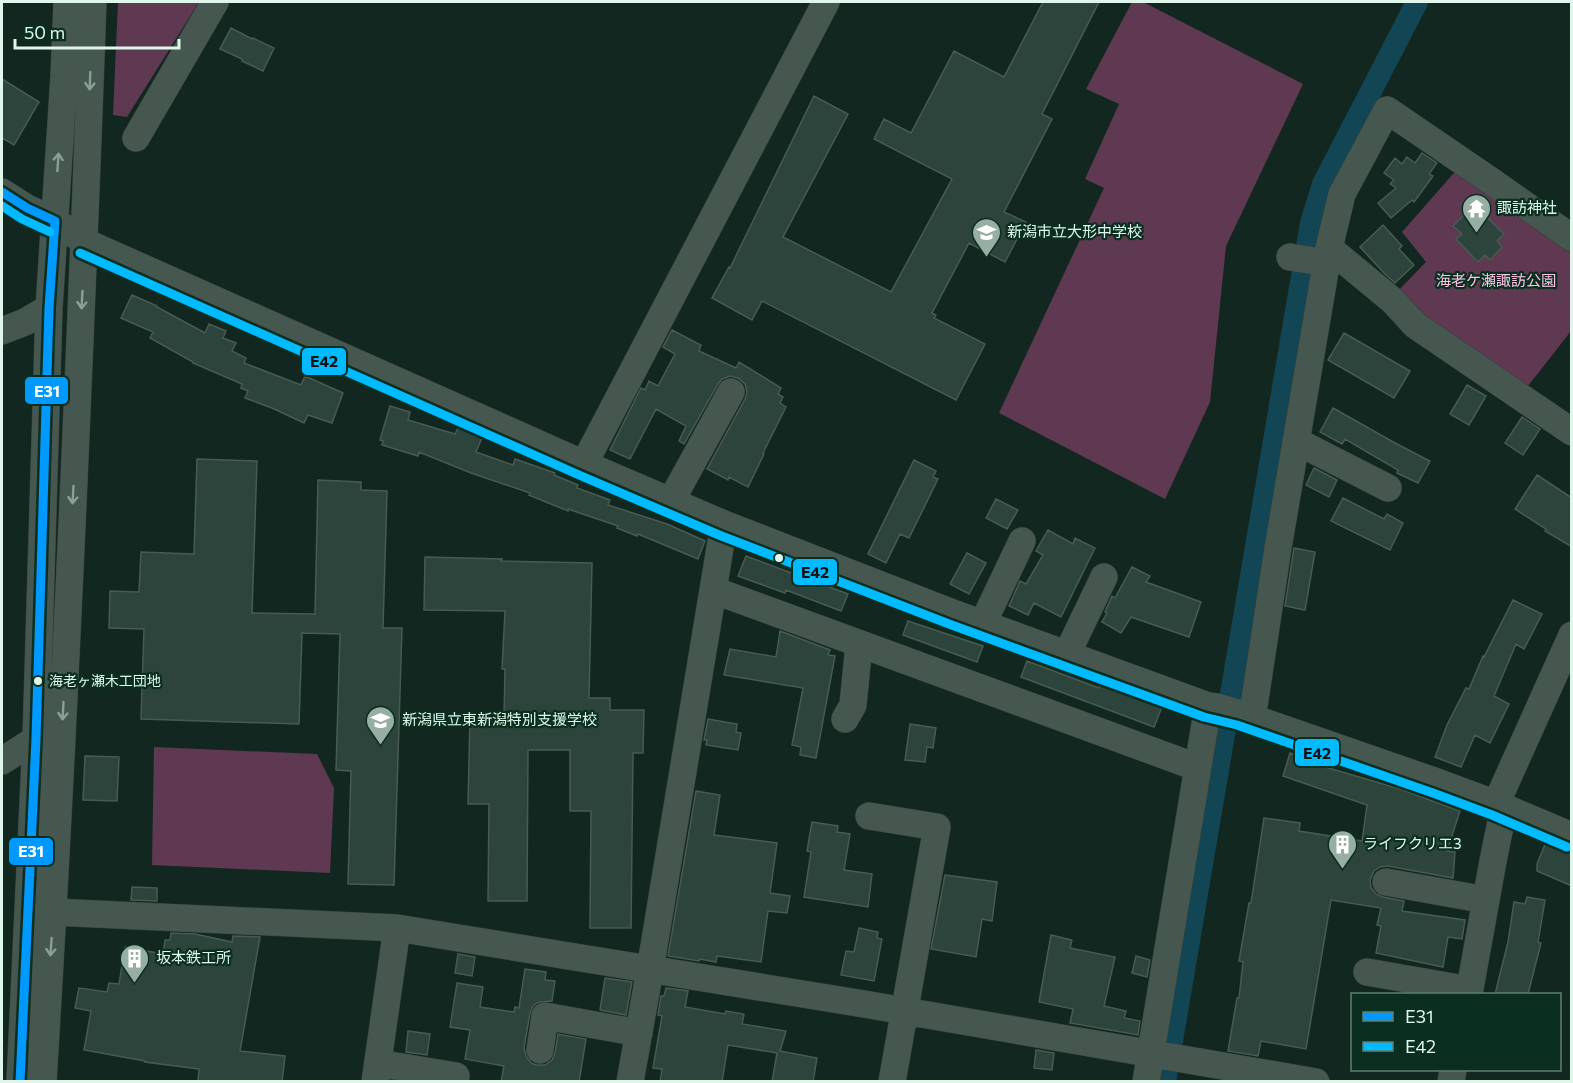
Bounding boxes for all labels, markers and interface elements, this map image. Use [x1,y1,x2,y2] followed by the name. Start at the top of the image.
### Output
[15,12,178,50] scale bar
[24,21,65,43] text: 50 m
[85,70,96,90] one-way arrow
[53,153,64,173] one-way arrow
[1460,192,1492,234] temple icon: 諏訪神社
[1497,198,1557,216] place label: 諏訪神社
[970,216,1002,258] school or university icon: 新潟市立大形中学校
[1007,222,1142,240] place label: 新潟市立大形中学校
[1436,271,1556,289] park label: 海老ケ瀬諏訪公園
[76,290,87,310] one-way arrow
[301,347,347,376] line badge: E42
[310,351,338,370] text: E42
[24,376,69,405] line badge: E31
[34,381,60,400] text: E31
[67,484,78,504] one-way arrow
[773,552,785,564] unlabelled marker
[792,558,838,586] line badge: E42
[801,562,829,581] text: E42
[49,672,161,689] place label: 海老ヶ瀬木工団地
[32,675,44,687] marker: 海老ヶ瀬木工団地
[57,700,68,720] one-way arrow
[365,704,397,746] school or university icon: 新潟県立東新潟特別支援学校
[402,710,597,728] place label: 新潟県立東新潟特別支援学校
[1294,738,1340,767] line badge: E42
[1303,743,1331,762] text: E42
[1326,828,1358,870] building icon: ライフクリエ3
[1363,834,1462,852] place label: ライフクリエ3
[8,837,54,866] line badge: E31
[18,841,44,860] text: E31
[45,937,56,957] one-way arrow
[119,942,151,984] building icon: 坂本鉄工所
[156,948,231,966] place label: 坂本鉄工所
[1351,993,1561,1071] legend
[1405,1005,1434,1027] text: E31
[1405,1035,1436,1057] text: E42

